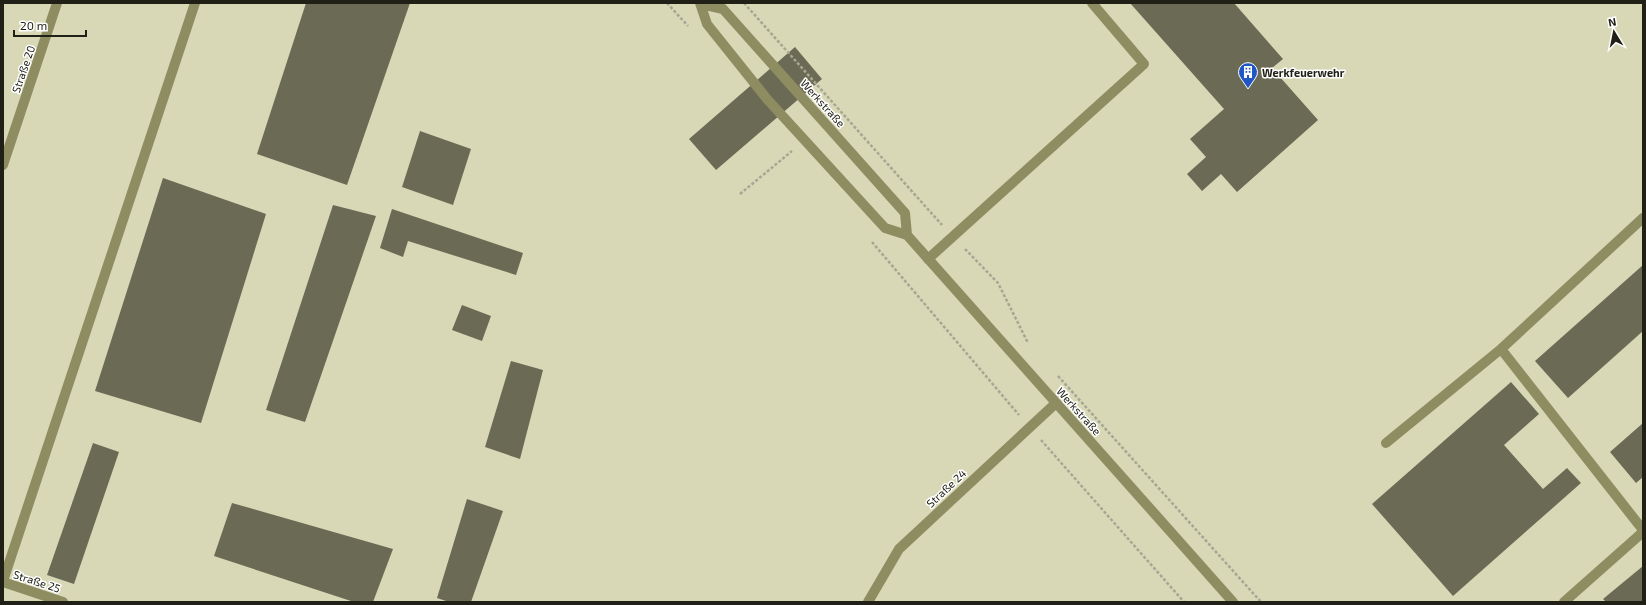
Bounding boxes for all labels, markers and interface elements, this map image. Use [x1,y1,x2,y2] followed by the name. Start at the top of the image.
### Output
[14,12,86,38] scale bar
[1594,12,1634,52] north arrow
[1607,15,1617,29] text: N
[20,18,47,32] text: 20 m
[9,44,37,94] street label: Straße 20
[1237,61,1259,89] building icon: Werkfeuerwehr
[1262,66,1345,79] place label: Werkfeuerwehr
[798,76,848,130] street label: Werkstraße
[1054,384,1104,438] street label: Werkstraße
[923,466,969,510] street label: Straße 24
[12,567,62,595] street label: Straße 25

